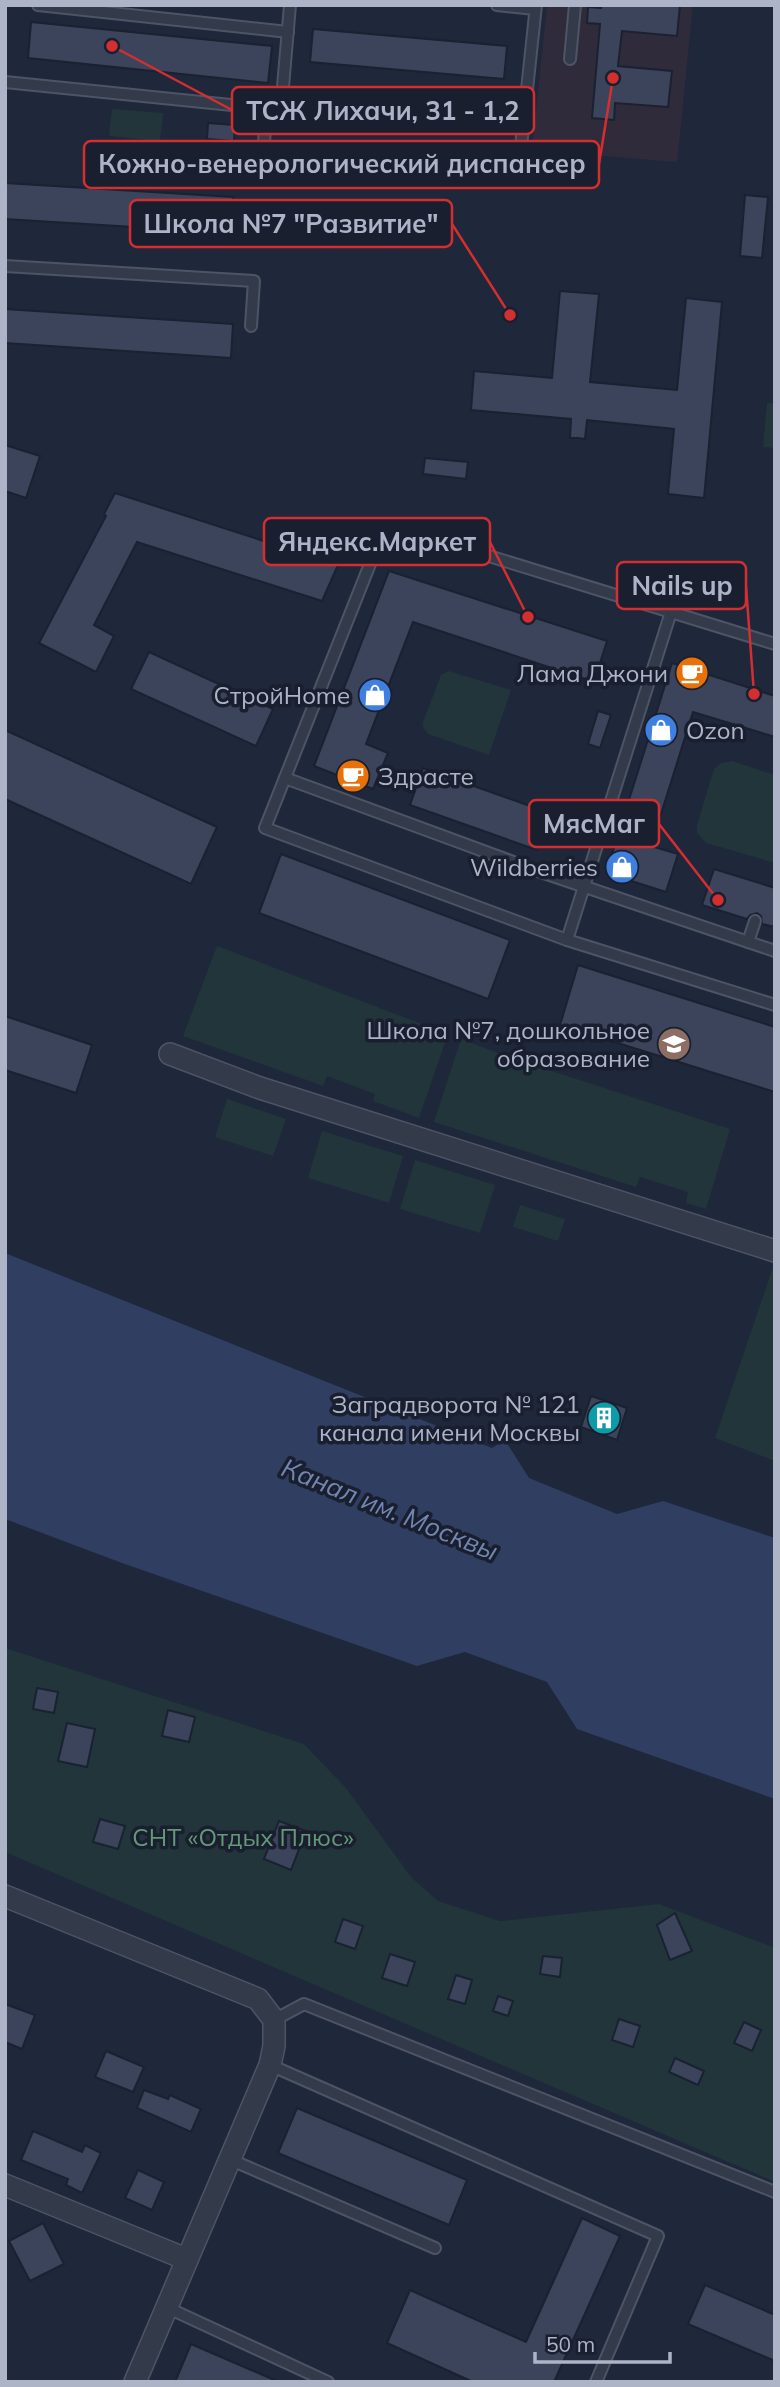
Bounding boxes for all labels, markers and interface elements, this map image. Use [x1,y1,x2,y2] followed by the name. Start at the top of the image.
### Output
[232,87,534,134] callout: ТСЖ Лихачи, 31 - 1,2
[246,94,520,127] text: ТСЖ Лихачи, 31 - 1,2
[84,141,599,188] callout: Кожно-венерологический диспансер
[98,147,586,180] text: Кожно-венерологический диспансер
[130,200,452,247] callout: Школа №7 "Развитие"
[144,207,438,240] text: Школа №7 "Развитие"
[264,518,490,565] callout: Яндекс.Маркет
[278,525,476,558] text: Яндекс.Маркет
[617,562,746,609] callout: Nails up
[631,569,733,602] text: Nails up
[673,654,711,692] cafe icon: Лама Джони
[517,658,668,688] place label: Лама Джони
[356,676,394,714] shop icon: СтройHome
[214,680,350,710] place label: СтройHome
[642,711,680,749] shop icon: Ozon
[686,715,745,745] place label: Ozon
[334,757,372,795] cafe icon: Здрасте
[378,761,474,791] place label: Здрасте
[529,800,659,847] callout: МясМаг
[543,807,645,840] text: МясМаг
[603,848,641,886] shop icon: Wildberries
[470,852,598,882] place label: Wildberries
[367,1015,650,1073] place label: Школа №7, дошкольное образование
[655,1025,693,1063] school or university icon: Школа №7, дошкольное образование
[319,1389,580,1447] place label: Заградворота № 121 канала имени Москвы
[585,1399,623,1437] building icon: Заградворота № 121 канала имени Москвы
[277,1451,503,1567] water label: Канал им. Москвы
[132,1822,354,1852] park label: СНТ «Отдых Плюс»
[535,2320,670,2364] scale bar
[546,2331,595,2357] text: 50 m

